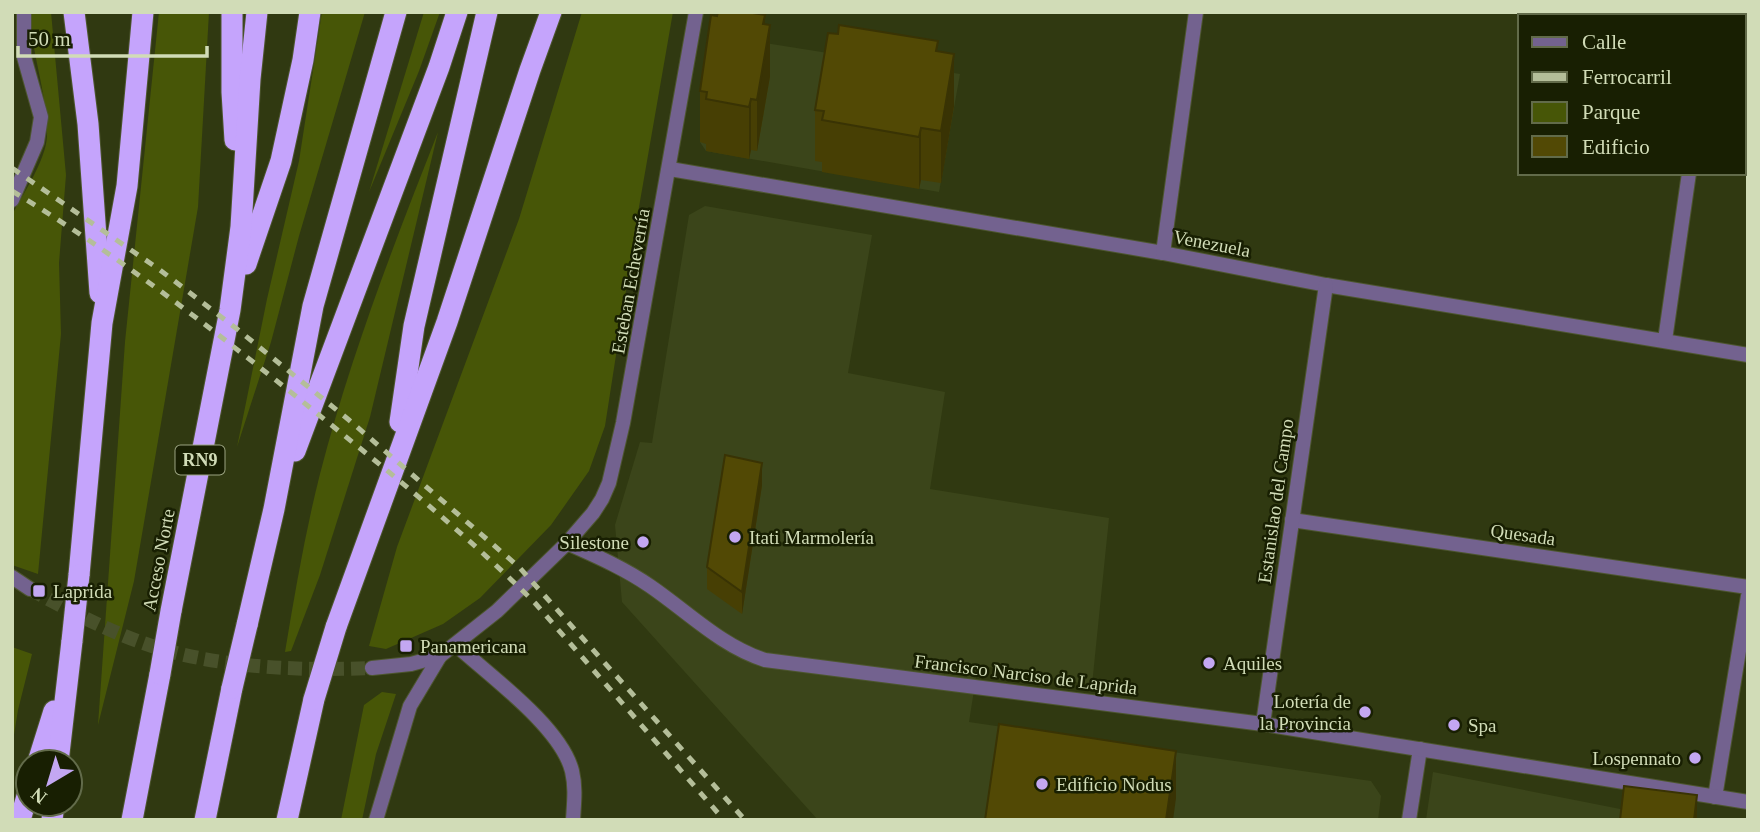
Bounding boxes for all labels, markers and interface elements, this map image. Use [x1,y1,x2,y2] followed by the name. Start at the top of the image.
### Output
[18,14,206,58] scale bar
[1518,14,1746,175] legend
[28,27,71,51] text: 50 m
[1582,30,1626,54] text: Calle
[1582,65,1672,89] text: Ferrocarril
[1582,100,1640,124] text: Parque
[1582,135,1650,159] text: Edificio
[607,206,654,355] street label: Esteban Echeverría
[1172,226,1253,261] street label: Venezuela
[1254,418,1297,585] street label: Estanislao del Campo
[176,446,224,474] road number: RN9
[138,507,179,613] street label: Acceso Norte
[1489,520,1557,550] street label: Quesada
[749,527,875,548] place label: Itati Marmolería
[727,529,743,545] marker: Itati Marmolería
[559,532,629,553] place label: Silestone
[635,534,651,550] marker: Silestone
[53,581,113,602] place label: Laprida
[31,583,47,599] marker: Laprida
[420,636,527,657] place label: Panamericana
[398,638,414,654] marker: Panamericana
[913,650,1139,699] street label: Francisco Narciso de Laprida
[1223,653,1282,674] place label: Aquiles
[1201,655,1217,671] marker: Aquiles
[1260,691,1352,734] place label: Lotería de la Provincia
[1357,704,1373,720] marker: Lotería de la Provincia
[1468,715,1497,736] place label: Spa
[1446,717,1462,733] marker: Spa
[14,748,84,818] north arrow
[1592,748,1681,769] place label: Lospennato
[1687,750,1703,766] marker: Lospennato
[1056,774,1172,795] place label: Edificio Nodus
[1034,776,1050,792] marker: Edificio Nodus
[27,783,51,809] text: N

